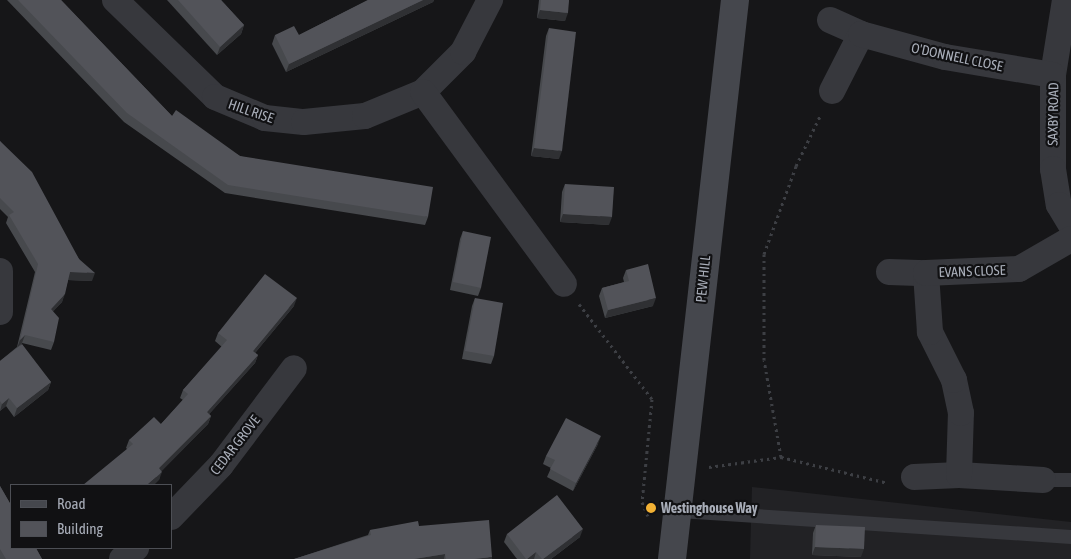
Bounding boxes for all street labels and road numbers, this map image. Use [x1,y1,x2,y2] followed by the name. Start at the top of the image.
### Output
[910,39,1004,75] street label: O'DONNELL CLOSE
[1044,82,1062,146] street label: SAXBY ROAD
[226,95,276,127] street label: HILL RISE
[692,255,714,303] street label: PEW HILL
[938,261,1006,281] street label: EVANS CLOSE
[207,412,263,478] street label: CEDAR GROVE

